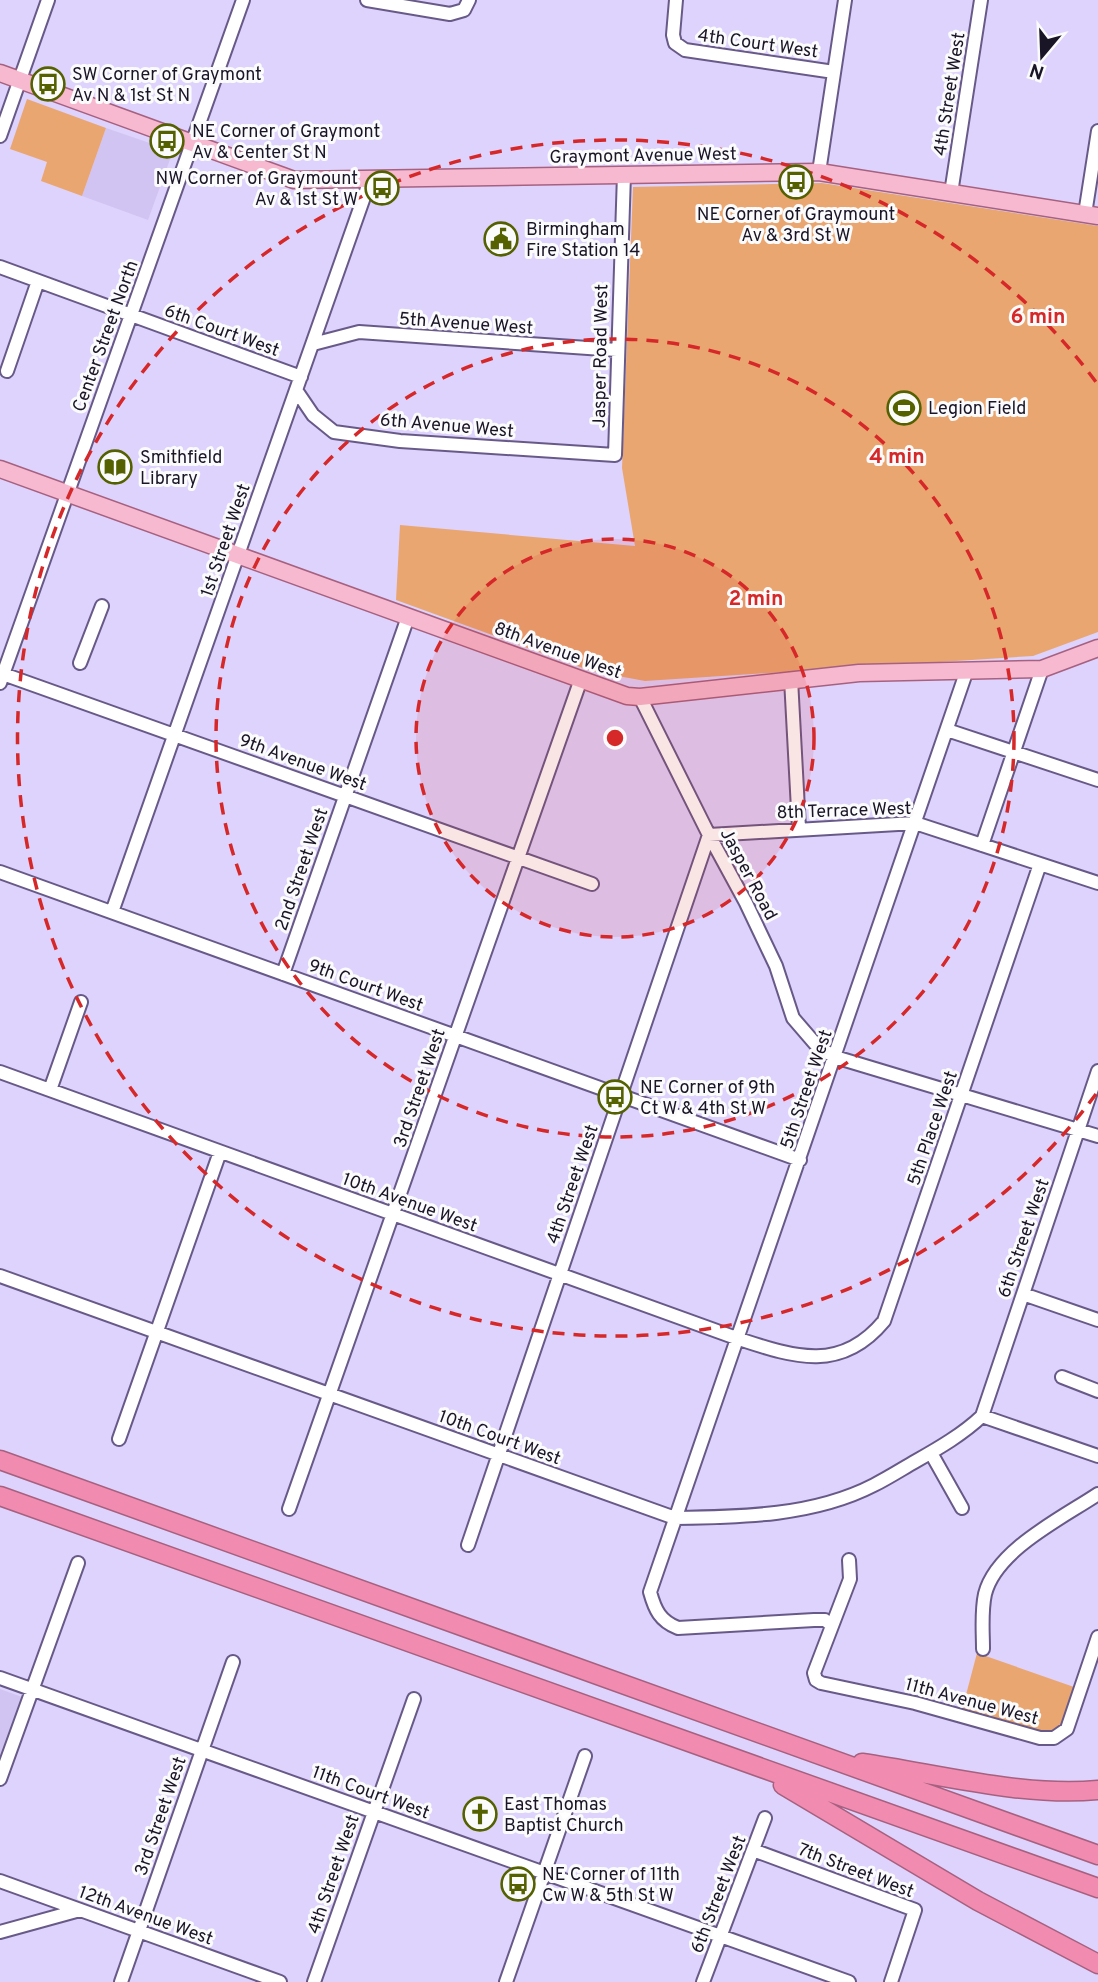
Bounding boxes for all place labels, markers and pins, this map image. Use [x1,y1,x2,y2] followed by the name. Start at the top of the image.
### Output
[72,64,262,108] place label: SW Corner of Graymont Av N & 1st St N
[29,65,67,103] bus stop icon: SW Corner of Graymont Av N & 1st St N
[192,121,380,165] place label: NE Corner of Graymont Av & Center St N
[148,122,186,160] bus stop icon: NE Corner of Graymont Av & Center St N
[777,163,815,201] bus stop icon: NE Corner of Graymount Av & 3rd St W
[156,168,358,212] place label: NW Corner of Graymount Av & 1st St W
[363,169,401,207] bus stop icon: NW Corner of Graymount Av & 1st St W
[697,204,895,248] place label: NE Corner of Graymount Av & 3rd St W
[526,219,640,263] place label: Birmingham Fire Station 14
[482,220,520,258] public building icon: Birmingham Fire Station 14
[885,389,923,427] sports icon: Legion Field
[928,398,1026,421] place label: Legion Field
[140,447,222,491] place label: Smithfield Library
[96,448,134,486] library icon: Smithfield Library
[603,726,627,750] centre of rings
[640,1077,775,1121] place label: NE Corner of 9th Ct W & 4th St W
[596,1078,634,1116] bus stop icon: NE Corner of 9th Ct W & 4th St W
[504,1794,624,1838] place label: East Thomas Baptist Church
[461,1795,499,1833] church icon: East Thomas Baptist Church
[542,1864,680,1908] place label: NE Corner of 11th Cw W & 5th St W
[499,1865,537,1903] bus stop icon: NE Corner of 11th Cw W & 5th St W

